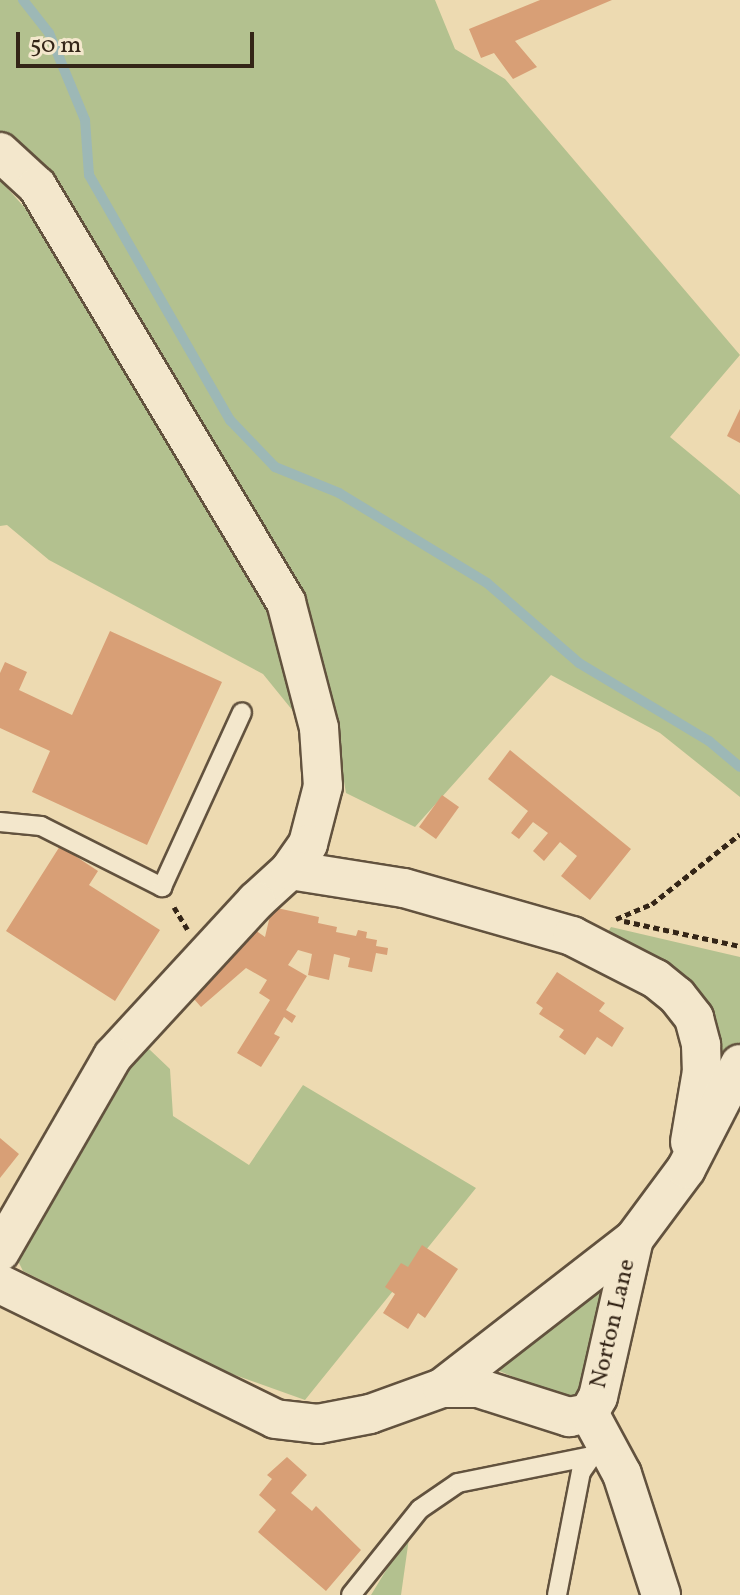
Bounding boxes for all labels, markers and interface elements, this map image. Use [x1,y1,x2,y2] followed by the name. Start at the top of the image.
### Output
[20,16,258,66] scale bar
[30,29,82,63] text: 50 m
[585,1257,643,1391] street label: Norton Lane

